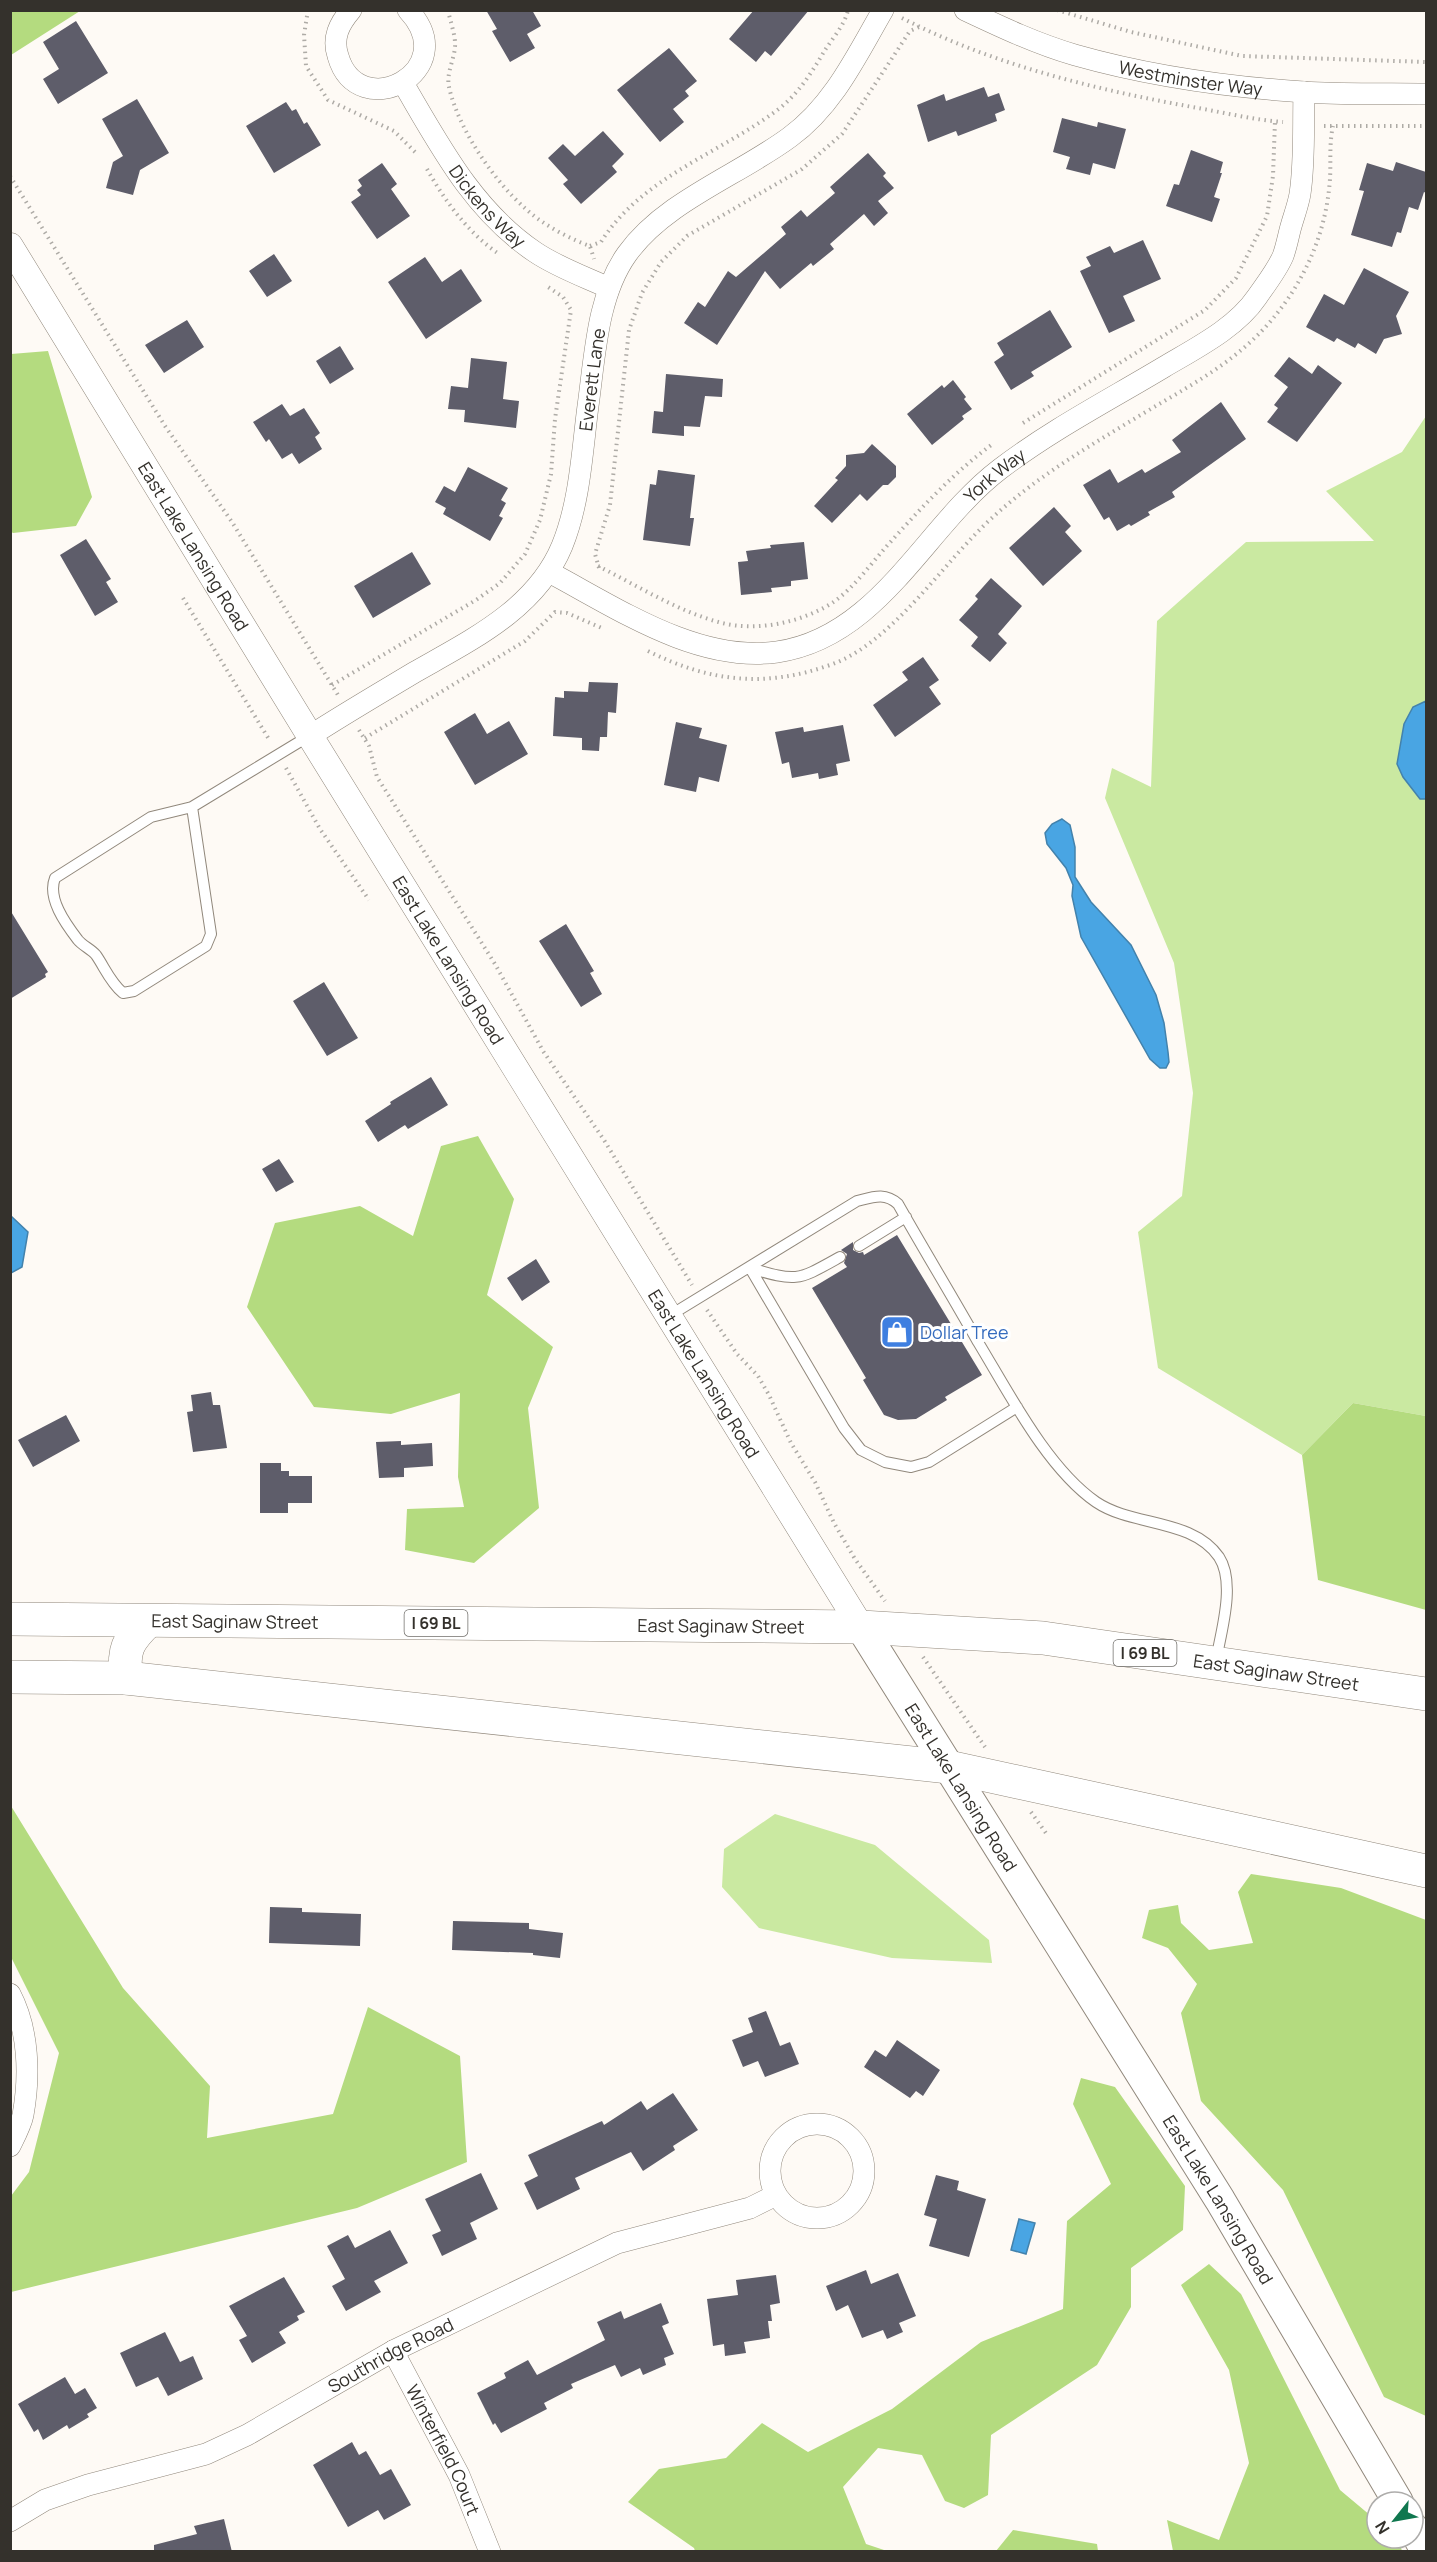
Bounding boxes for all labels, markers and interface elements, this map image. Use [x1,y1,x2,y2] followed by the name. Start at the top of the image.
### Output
[1116,55,1264,101] street label: Westminster Way
[444,160,531,253] street label: Dickens Way
[573,326,610,432] street label: Everett Lane
[958,442,1030,507] street label: York Way
[133,457,255,635] street label: East Lake Lansing Road
[387,871,510,1049] street label: East Lake Lansing Road
[643,1285,765,1462] street label: East Lake Lansing Road
[879,1314,915,1350] shop icon: Dollar Tree
[920,1320,1008,1344] place label: Dollar Tree
[151,1608,319,1634] street label: East Saginaw Street
[404,1610,468,1636] road number: I 69 BL
[637,1613,805,1638] street label: East Saginaw Street
[1114,1640,1176,1666] road number: I 69 BL
[1192,1648,1361,1696] street label: East Saginaw Street
[900,1699,1023,1876] street label: East Lake Lansing Road
[1158,2110,1279,2289] street label: East Lake Lansing Road
[323,2312,457,2398] street label: Southridge Road
[401,2380,486,2519] street label: Winterfield Court
[1365,2490,1425,2550] north arrow
[1370,2517,1395,2538] text: N

